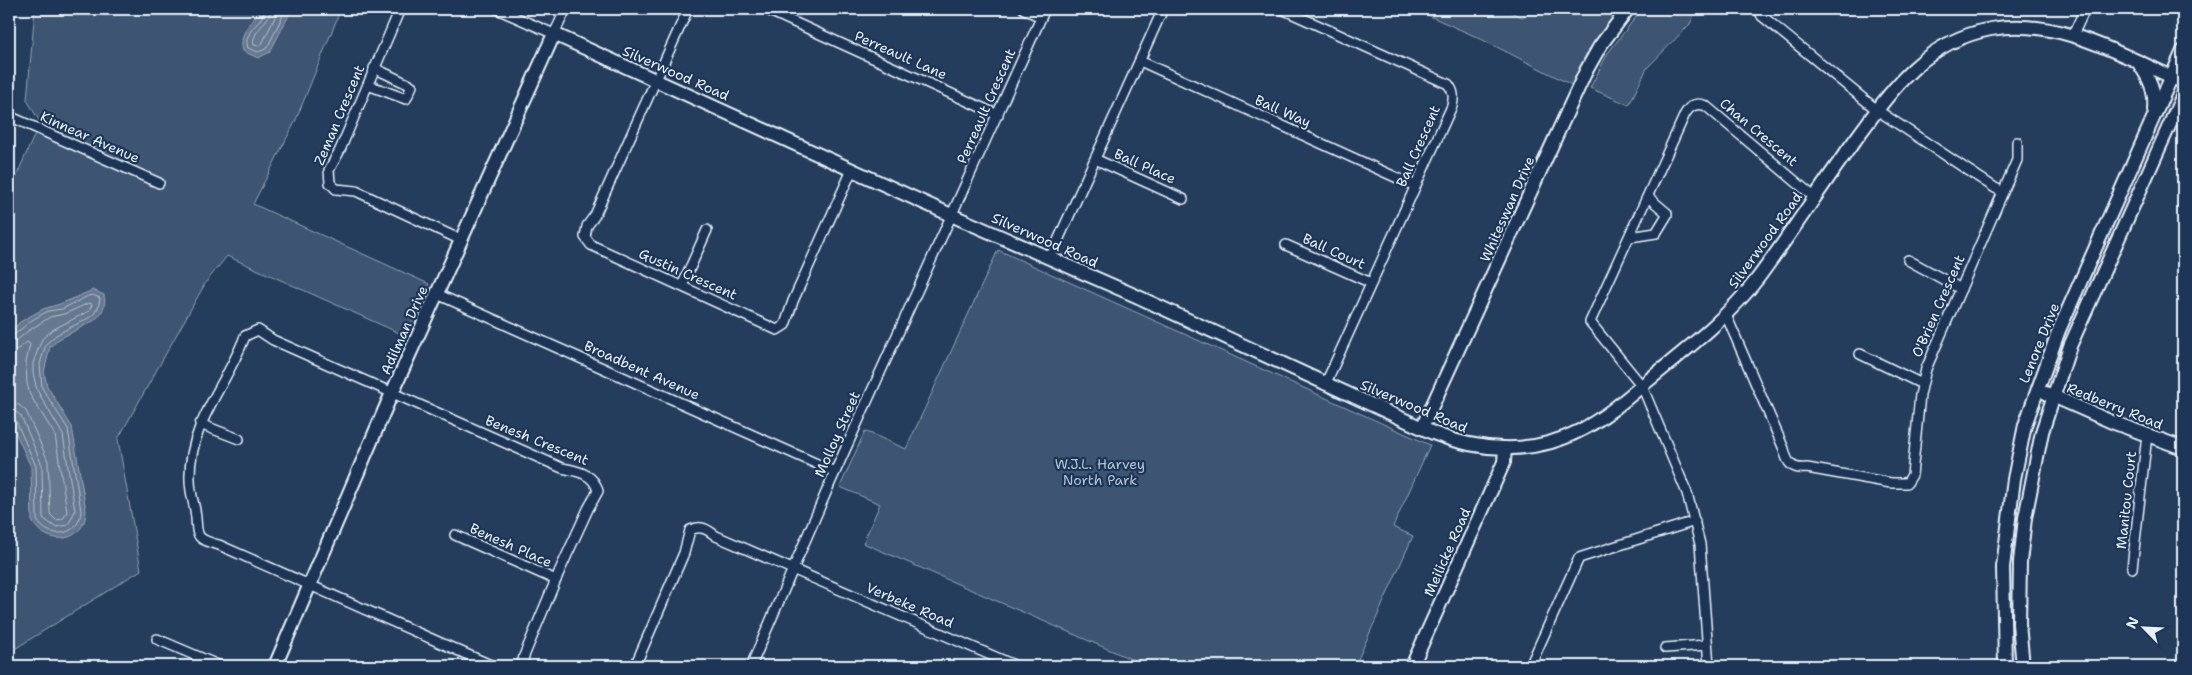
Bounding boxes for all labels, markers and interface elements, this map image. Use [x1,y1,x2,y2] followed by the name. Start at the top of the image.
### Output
[852,27,950,83] street label: Perreault Lane
[620,41,732,105] street label: Silverwood Road
[953,46,1019,166] street label: Perreault Crescent
[310,62,368,168] street label: Zeman Crescent
[1252,91,1314,131] street label: Ball Way
[1716,94,1802,170] street label: Chan Crescent
[1392,102,1444,190] street label: Ball Crescent
[38,107,142,167] street label: Kinnear Avenue
[1111,144,1179,188] street label: Ball Place
[1476,153,1538,265] street label: Whiteswan Drive
[1724,188,1806,292] street label: Silverwood Road
[989,208,1101,272] street label: Silverwood Road
[1300,229,1368,273] street label: Ball Court
[636,244,740,304] street label: Gustin Crescent
[1907,252,1969,360] street label: O'Brien Crescent
[376,283,432,377] street label: Adilman Drive
[2015,300,2063,386] street label: Lenore Drive
[581,336,703,404] street label: Broadbent Avenue
[1358,375,1470,437] street label: Silverwood Road
[2064,379,2166,434] street label: Redberry Road
[810,388,864,480] street label: Molloy Street
[483,411,591,469] street label: Benesh Crescent
[2112,450,2140,550] street label: Manitou Court
[1055,455,1145,489] park label: W.J.L. Harvey North Park
[1419,505,1475,599] street label: Meilicke Road
[467,519,555,571] street label: Benesh Place
[863,578,957,632] street label: Verbeke Road
[2120,602,2170,652] north arrow
[2122,614,2143,631] text: N

